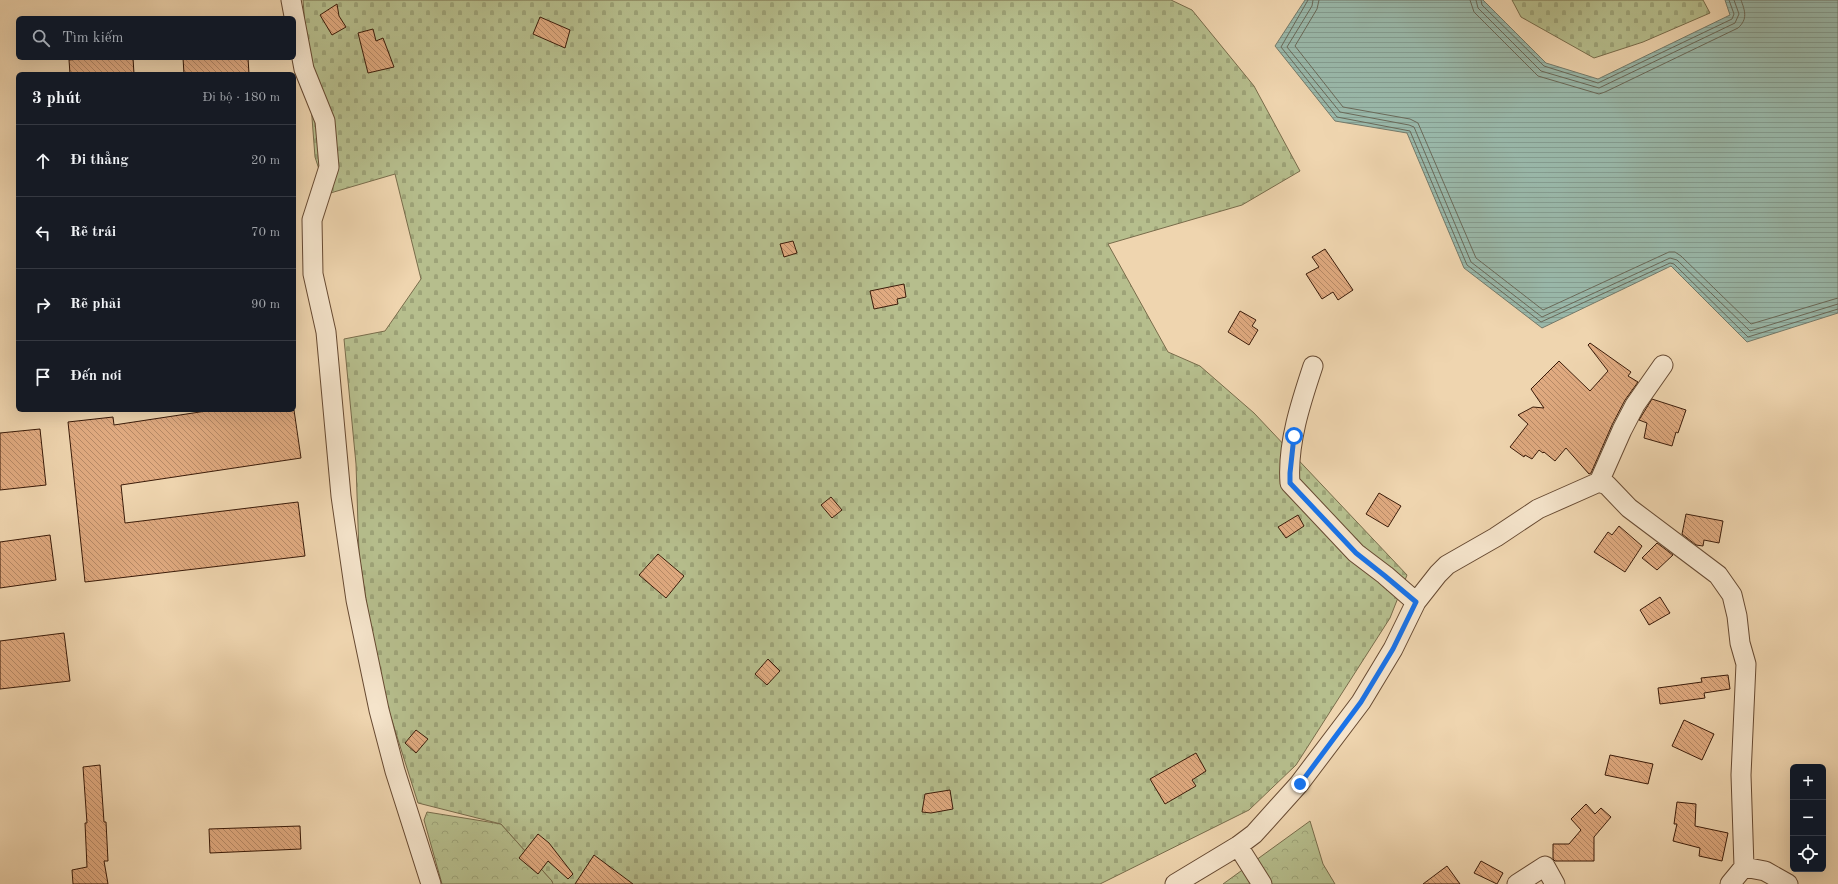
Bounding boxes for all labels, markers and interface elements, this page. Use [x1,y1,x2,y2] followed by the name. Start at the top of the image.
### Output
[16,16,296,60] search box
[30,27,52,49] icon: search
[62,31,124,46] text: Tìm kiếm
[32,90,81,107] text: 3 phút
[202,91,280,104] text: Đi bộ · 180 m
[32,150,54,172] icon: ahead
[70,153,129,168] text: Đi thẳng
[251,154,280,167] text: 20 m
[32,222,54,244] icon: left
[70,225,116,240] text: Rẽ trái
[251,226,280,239] text: 70 m
[32,294,54,316] icon: right
[70,297,121,312] text: Rẽ phải
[251,298,280,311] text: 90 m
[32,366,54,388] icon: arrive
[70,369,122,384] text: Đến nơi
[1285,427,1303,445] route start
[1790,764,1826,872] map controls
[1790,764,1826,800] button: +
[1291,775,1309,793] route end
[1790,800,1826,836] button: −
[1790,836,1826,872] button: locate

